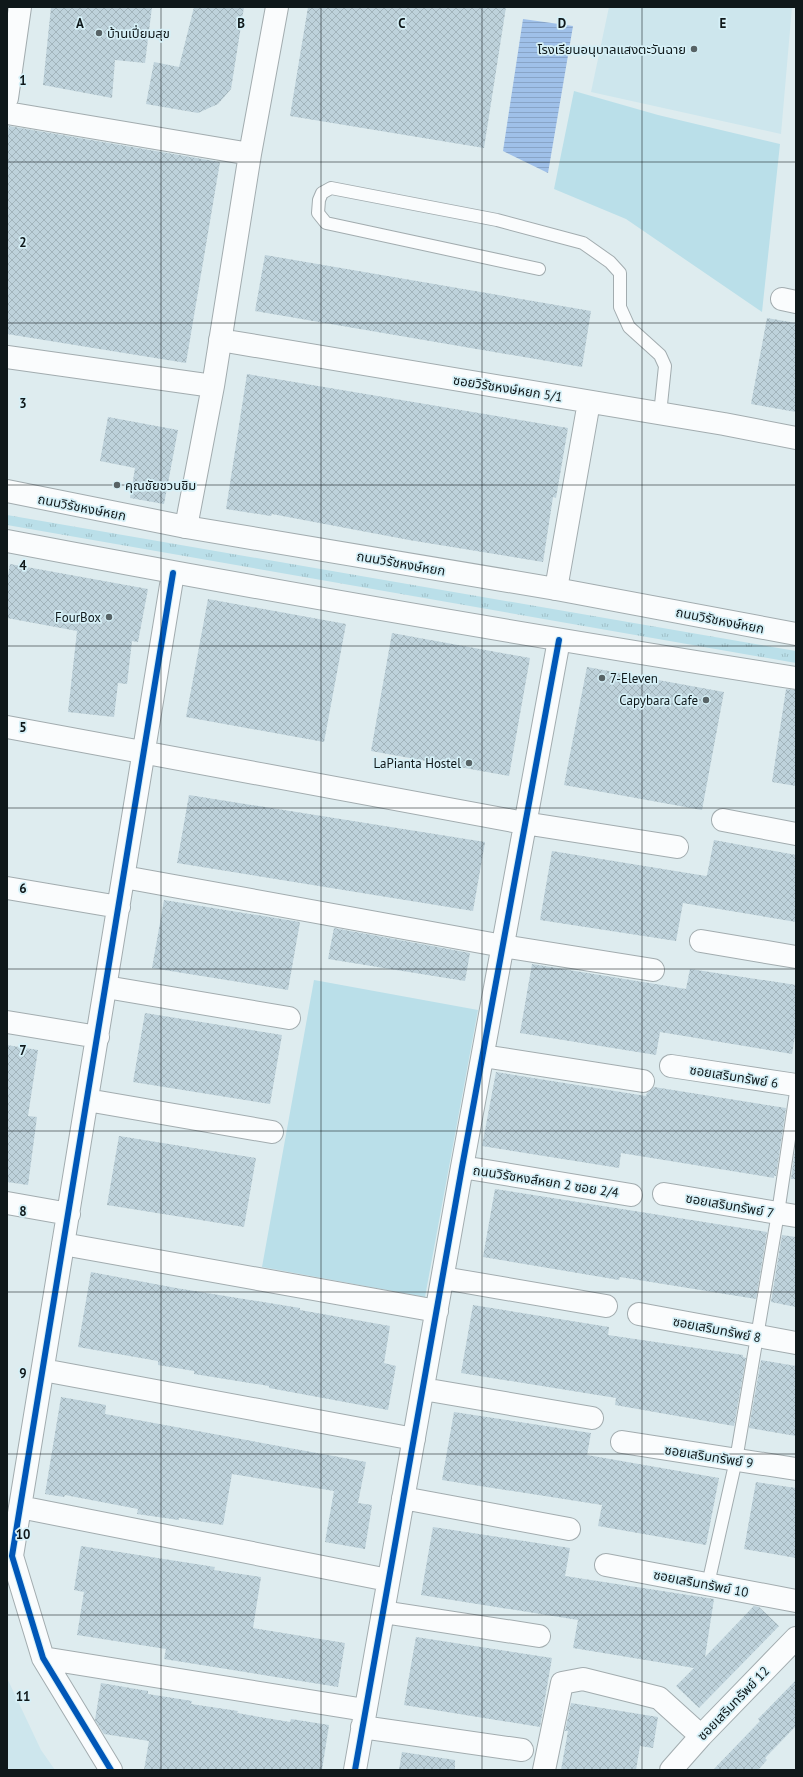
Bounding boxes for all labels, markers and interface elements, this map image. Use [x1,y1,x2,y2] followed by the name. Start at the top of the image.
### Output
[76,15,84,32] text: A
[237,15,245,32] text: B
[398,15,406,32] text: C
[558,15,566,32] text: D
[720,15,727,32] text: E
[107,24,170,42] place label: บ้านเปี่ยมสุข
[94,28,104,38] marker: บ้านเปี่ยมสุข
[538,41,686,58] place label: โรงเรียนอนุบาลแสงตะวันฉาย
[689,44,699,54] marker: โรงเรียนอนุบาลแสงตะวันฉาย
[19,72,27,89] text: 1
[19,234,27,251] text: 2
[452,371,564,406] street label: ซอยวิรัชหงษ์หยก 5/1
[19,395,27,412] text: 3
[125,477,196,494] place label: คุณชัยชวนชิม
[112,480,122,490] marker: คุณชัยชวนชิม
[36,491,128,524] street label: ถนนวิรัชหงษ์หยก
[355,547,447,580] street label: ถนนวิรัชหงษ์หยก
[19,557,27,574] text: 4
[674,604,766,637] street label: ถนนวิรัชหงษ์หยก
[55,609,101,626] place label: FourBox
[104,612,114,622] marker: FourBox
[610,670,658,687] place label: 7-Eleven
[597,673,607,683] marker: 7-Eleven
[619,692,698,709] place label: Capybara Cafe
[701,695,711,705] marker: Capybara Cafe
[19,719,27,736] text: 5
[374,755,461,772] place label: LaPianta Hostel
[464,758,474,768] marker: LaPianta Hostel
[19,880,27,897] text: 6
[19,1042,27,1059] text: 7
[688,1061,779,1092] street label: ซอยเสริมทรัพย์ 6
[472,1162,620,1201] street label: ถนนวิรัชหงส์หยก 2 ซอย 2/4
[684,1189,775,1222] street label: ซอยเสริมทรัพย์ 7
[19,1203,27,1220] text: 8
[671,1313,762,1346] street label: ซอยเสริมทรัพย์ 8
[19,1365,27,1382] text: 9
[663,1441,754,1472] street label: ซอยเสริมทรัพย์ 9
[16,1526,30,1543] text: 10
[652,1566,750,1601] street label: ซอยเสริมทรัพย์ 10
[694,1663,773,1744] street label: ซอยเสริมทรัพย์ 12
[16,1688,30,1705] text: 11

